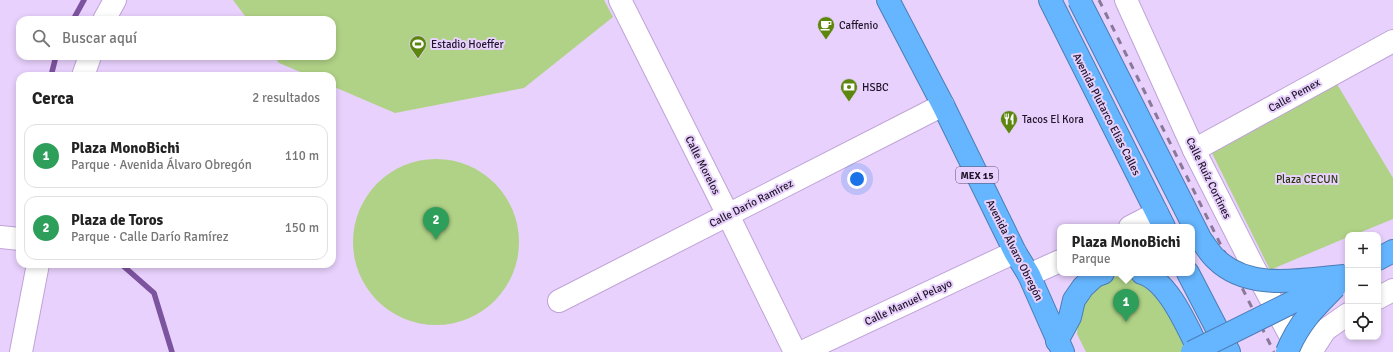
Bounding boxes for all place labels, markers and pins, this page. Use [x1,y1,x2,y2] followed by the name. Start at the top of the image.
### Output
[816,15,836,40] cafe icon: Caffenio
[839,19,879,32] place label: Caffenio
[408,34,428,59] sports icon: Estadio Hoeffer
[431,38,503,51] place label: Estadio Hoeffer
[839,77,859,102] bank icon: HSBC
[862,81,889,94] place label: HSBC
[999,109,1019,134] restaurant icon: Tacos El Kora
[1022,113,1084,126] place label: Tacos El Kora
[423,207,449,240] pin: 2
[1113,289,1139,322] pin: 1

